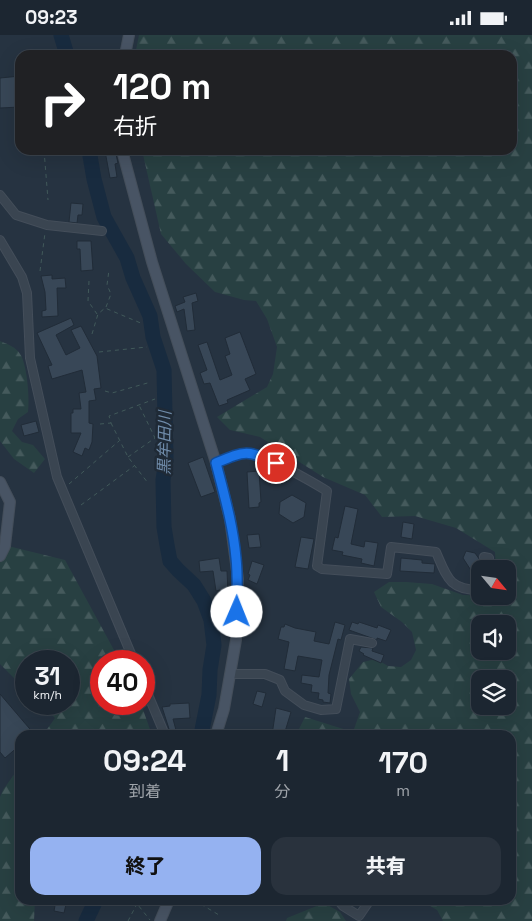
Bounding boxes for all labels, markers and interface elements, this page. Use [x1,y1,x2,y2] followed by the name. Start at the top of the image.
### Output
[25,5,78,30] text: 09:23
[113,65,211,109] text: 120 m
[30,70,95,135] icon: right
[113,112,157,140] text: 右折
[153,409,176,475] water label: 黒牟田川
[255,442,297,484] pin
[262,449,290,477] icon: arrive
[471,560,516,605] north arrow
[471,560,516,715] map controls
[210,585,262,637] position arrow
[471,615,516,660] button: sound
[90,650,155,715] speed limit sign: 40
[34,660,61,692] text: 31
[471,670,516,715] button: layers
[33,687,62,703] text: km/h
[103,741,186,780] text: 09:24
[276,741,289,780] text: 1
[378,743,428,782] text: 170
[396,780,410,801] text: m
[129,781,161,802] text: 到着
[274,781,290,802] text: 分
[30,837,261,895] button: 終了
[271,837,501,895] button: 共有

